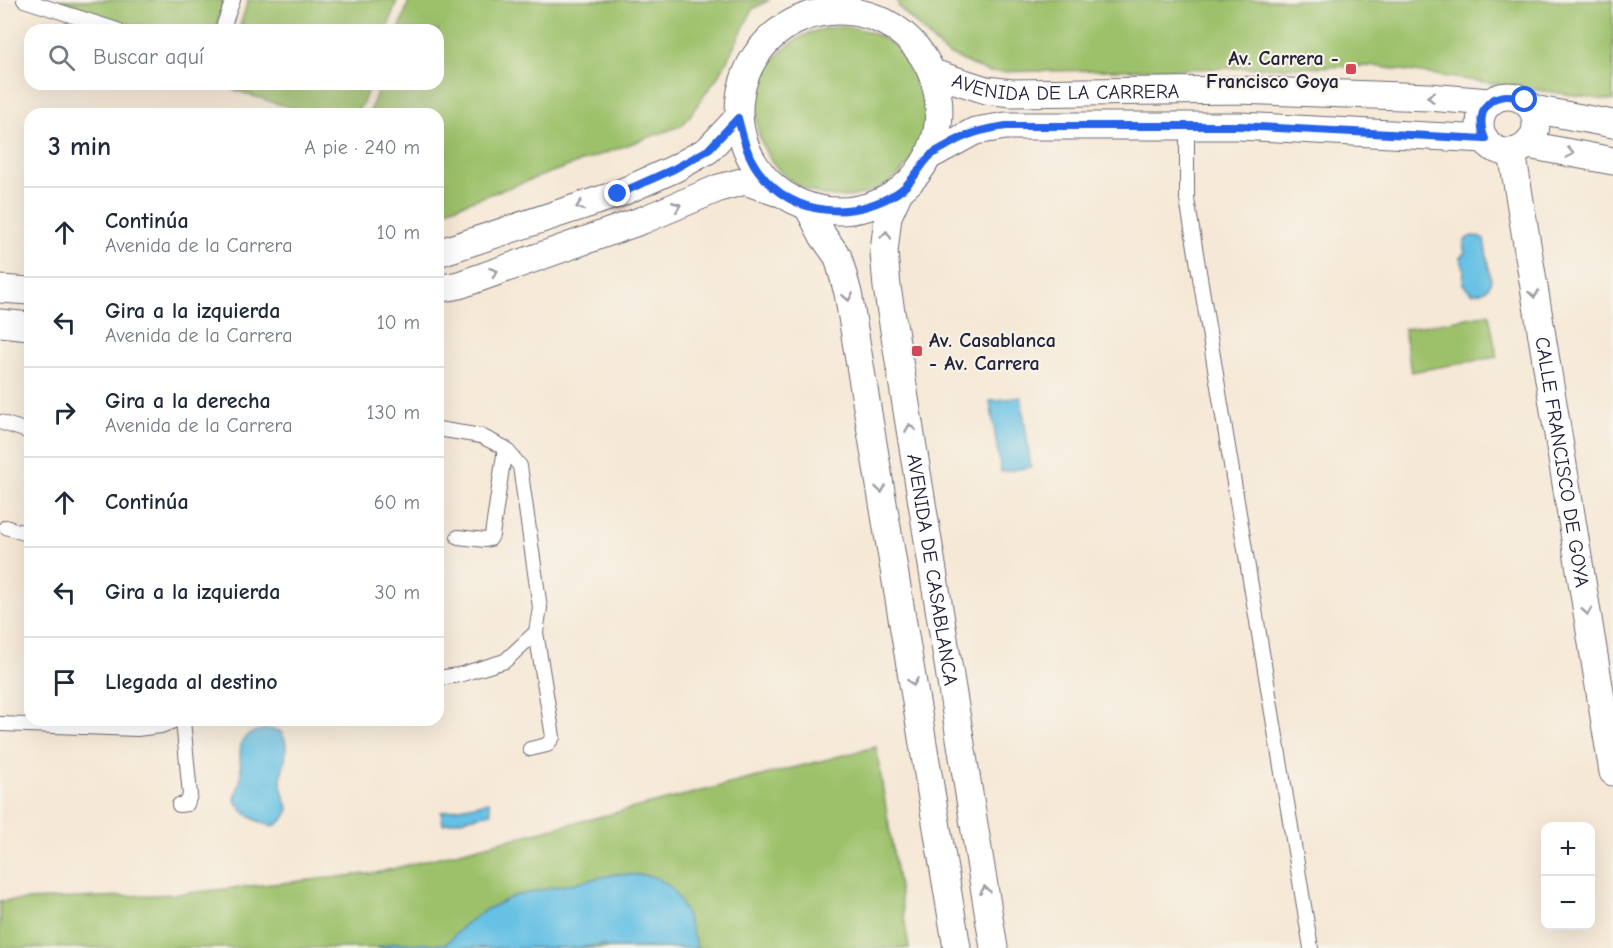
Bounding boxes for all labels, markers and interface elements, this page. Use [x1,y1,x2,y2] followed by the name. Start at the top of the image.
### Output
[24,24,444,90] search box
[45,41,78,74] icon: search
[93,44,204,70] text: Buscar aquí
[1206,47,1339,93] place label: Av. Carrera - Francisco Goya
[1344,62,1358,76] marker: Av. Carrera - Francisco Goya
[949,68,1180,105] street label: AVENIDA DE LA CARRERA
[1511,86,1537,112] route start
[1427,91,1436,104] one-way arrow
[48,132,111,162] text: 3 min
[304,136,420,159] text: A pie · 240 m
[1565,146,1575,159] one-way arrow
[604,180,630,206] route end
[575,199,586,211] one-way arrow
[671,201,682,213] one-way arrow
[105,208,189,234] text: Continúa
[48,216,81,249] icon: ahead
[377,221,420,244] text: 10 m
[879,231,892,240] one-way arrow
[105,234,292,257] text: Avenida de la Carrera
[488,267,499,280] one-way arrow
[1528,290,1540,299] one-way arrow
[841,292,854,302] one-way arrow
[105,298,280,324] text: Gira a la izquierda
[48,306,81,339] icon: left
[377,311,420,334] text: 10 m
[105,324,292,347] text: Avenida de la Carrera
[929,329,1056,375] place label: Av. Casablanca - Av. Carrera
[1531,335,1594,589] street label: CALLE FRANCISCO DE GOYA
[910,344,924,358] marker: Av. Casablanca - Av. Carrera
[105,388,271,414] text: Gira a la derecha
[48,396,81,429] icon: right
[367,401,420,424] text: 130 m
[105,414,292,437] text: Avenida de la Carrera
[904,424,917,434] one-way arrow
[903,452,963,688] street label: AVENIDA DE CASABLANCA
[874,484,887,494] one-way arrow
[48,486,81,519] icon: ahead
[105,489,189,515] text: Continúa
[374,491,420,514] text: 60 m
[48,576,81,609] icon: left
[105,579,280,605] text: Gira a la izquierda
[374,581,420,604] text: 30 m
[1580,606,1592,616] one-way arrow
[48,666,81,699] icon: arrive
[105,669,278,695] text: Llegada al destino
[906,676,919,686] one-way arrow
[1541,822,1595,930] map controls
[1541,822,1595,876] button: +
[1541,876,1595,930] button: −
[979,886,992,896] one-way arrow

